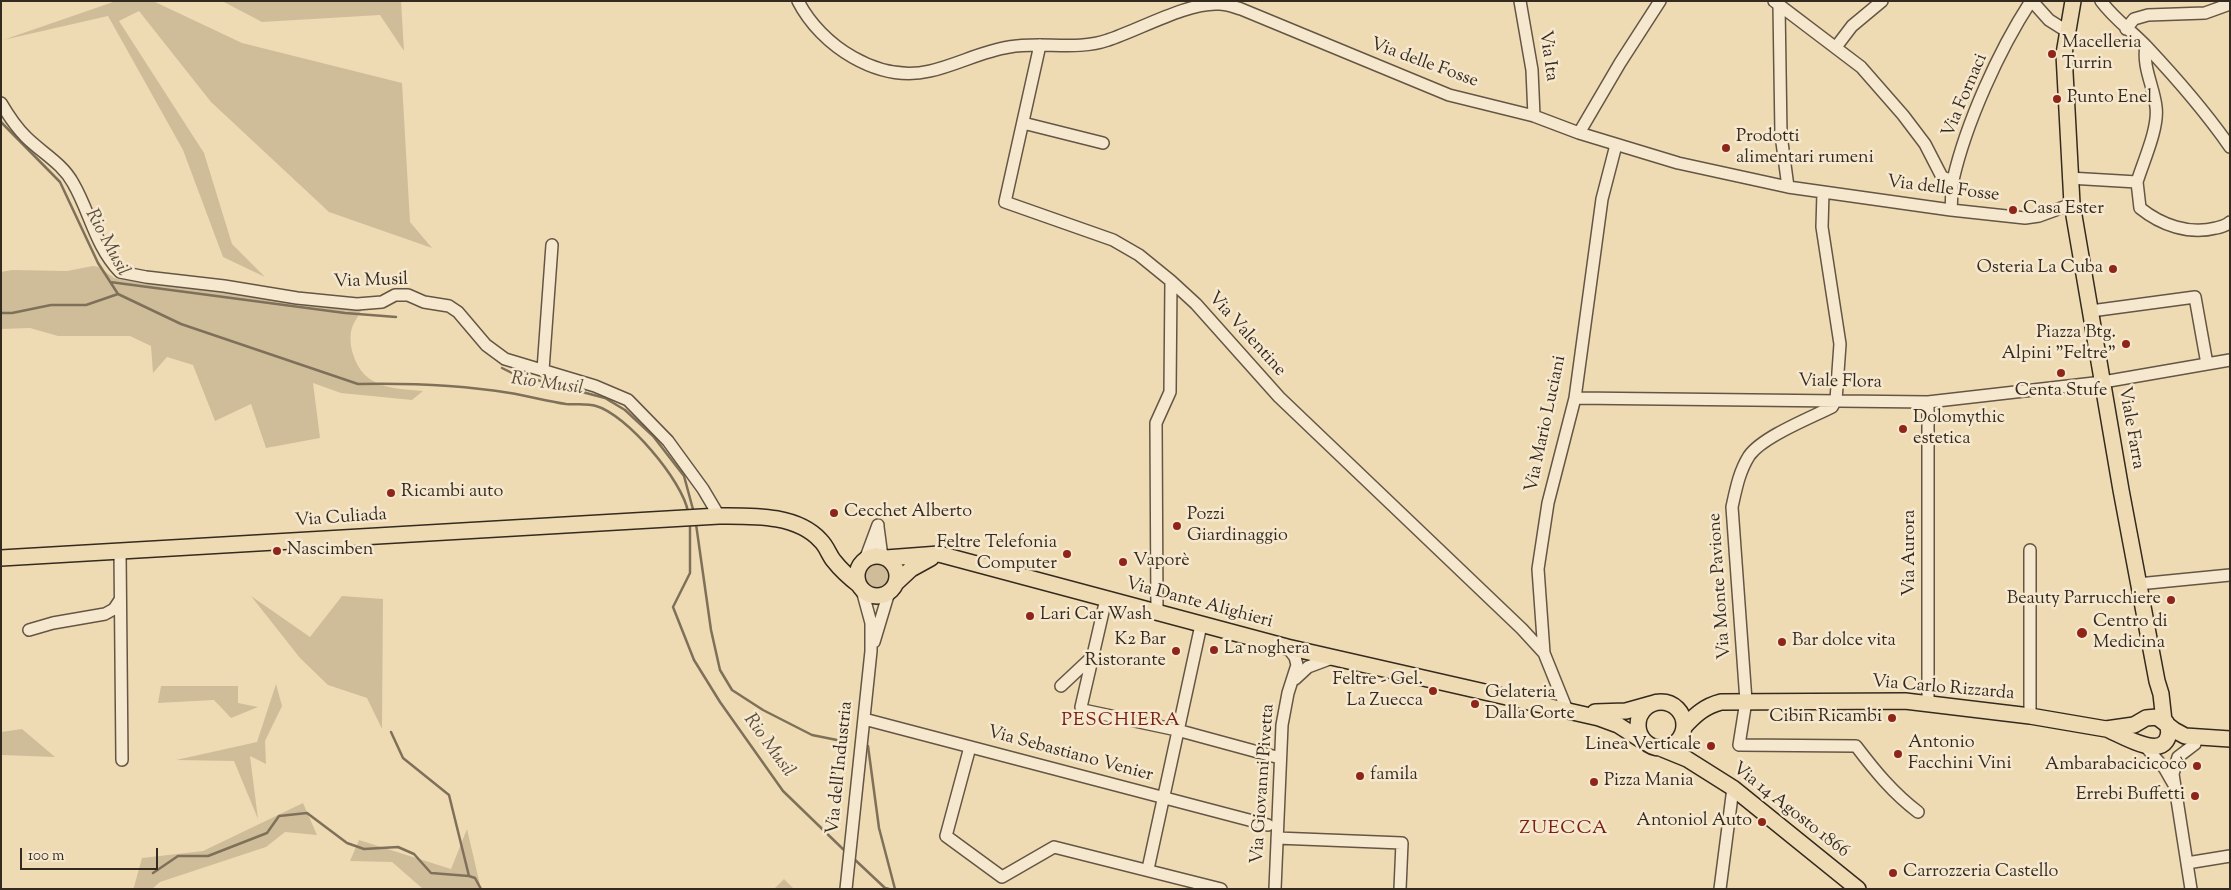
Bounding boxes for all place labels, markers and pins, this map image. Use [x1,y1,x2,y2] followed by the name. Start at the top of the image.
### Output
[2062,33,2141,76] place label: Macelleria Turrin
[2046,48,2058,60] marker: Macelleria Turrin
[2067,88,2152,110] place label: Punto Enel
[2051,93,2063,105] marker: Punto Enel
[1736,127,1874,170] place label: Prodotti alimentari rumeni
[1720,142,1732,154] marker: Prodotti alimentari rumeni
[2023,199,2104,221] place label: Casa Ester
[2007,204,2019,216] marker: Casa Ester
[1976,258,2103,280] place label: Osteria La Cuba
[2107,263,2119,275] marker: Osteria La Cuba
[2001,323,2116,366] place label: Piazza Btg. Alpini "Feltre"
[2120,338,2132,350] marker: Piazza Btg. Alpini "Feltre"
[2055,367,2067,379] marker: Centa Stufe
[2015,381,2107,403] place label: Centa Stufe
[1913,408,2005,450] place label: Dolomythic estetica
[1897,423,1909,435] marker: Dolomythic estetica
[401,482,503,504] place label: Ricambi auto
[385,487,397,499] marker: Ricambi auto
[844,502,972,524] place label: Cecchet Alberto
[1187,505,1288,548] place label: Pozzi Giardinaggio
[828,507,840,519] marker: Cecchet Alberto
[1171,520,1183,532] marker: Pozzi Giardinaggio
[937,533,1057,576] place label: Feltre Telefonia Computer
[287,540,373,562] place label: Nascimben
[271,545,283,557] marker: Nascimben
[1061,548,1073,560] marker: Feltre Telefonia Computer
[1133,551,1190,573] place label: Vaporè
[1117,556,1129,568] marker: Vaporè
[2007,589,2161,611] place label: Beauty Parrucchiere
[2165,594,2177,606] marker: Beauty Parrucchiere
[1040,605,1152,627] place label: Lari Car Wash
[1024,610,1036,622] marker: Lari Car Wash
[2093,612,2168,654] place label: Centro di Medicina
[2075,626,2089,640] marker: Centro di Medicina
[1085,630,1166,672] place label: K2 Bar Ristorante
[1792,631,1896,653] place label: Bar dolce vita
[1776,636,1788,648] marker: Bar dolce vita
[1224,639,1310,661] place label: La noghera
[1208,644,1220,656] marker: La noghera
[1170,645,1182,657] marker: K2 Bar Ristorante
[1332,670,1423,712] place label: Feltre - Gel. La Zuecca
[1485,683,1575,726] place label: Gelateria Dalla Corte
[1427,685,1439,697] marker: Feltre - Gel. La Zuecca
[1469,698,1481,710] marker: Gelateria Dalla Corte
[1769,707,1882,729] place label: Cibin Ricambi
[1886,712,1898,724] marker: Cibin Ricambi
[1908,733,2012,776] place label: Antonio Facchini Vini
[1585,735,1701,757] place label: Linea Verticale
[1705,740,1717,752] marker: Linea Verticale
[1892,748,1904,760] marker: Antonio Facchini Vini
[2045,755,2187,777] place label: Ambarabacicicocò
[2191,760,2203,772] marker: Ambarabacicicocò
[1370,765,1418,787] place label: famila
[1354,770,1366,782] marker: famila
[1604,771,1694,793] place label: Pizza Mania
[1588,776,1600,788] marker: Pizza Mania
[2076,785,2185,807] place label: Errebi Buffetti
[2189,790,2201,802] marker: Errebi Buffetti
[1636,811,1752,833] place label: Antoniol Auto
[1756,816,1768,828] marker: Antoniol Auto
[1903,862,2058,884] place label: Carrozzeria Castello
[1887,867,1899,879] marker: Carrozzeria Castello

